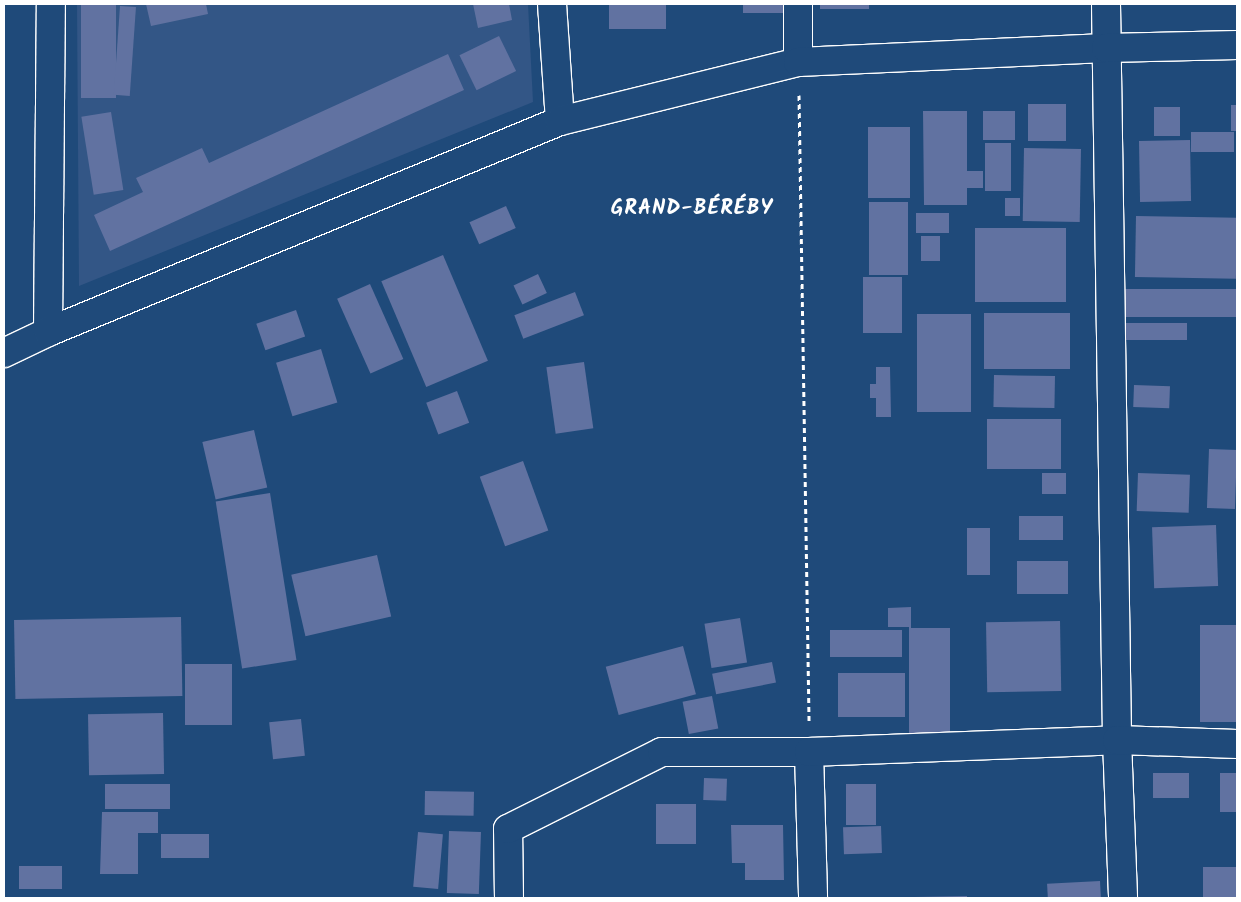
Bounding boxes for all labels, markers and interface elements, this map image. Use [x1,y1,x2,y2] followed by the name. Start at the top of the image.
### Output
[609,196,775,222] district label: GRAND-BÉRÉBY

